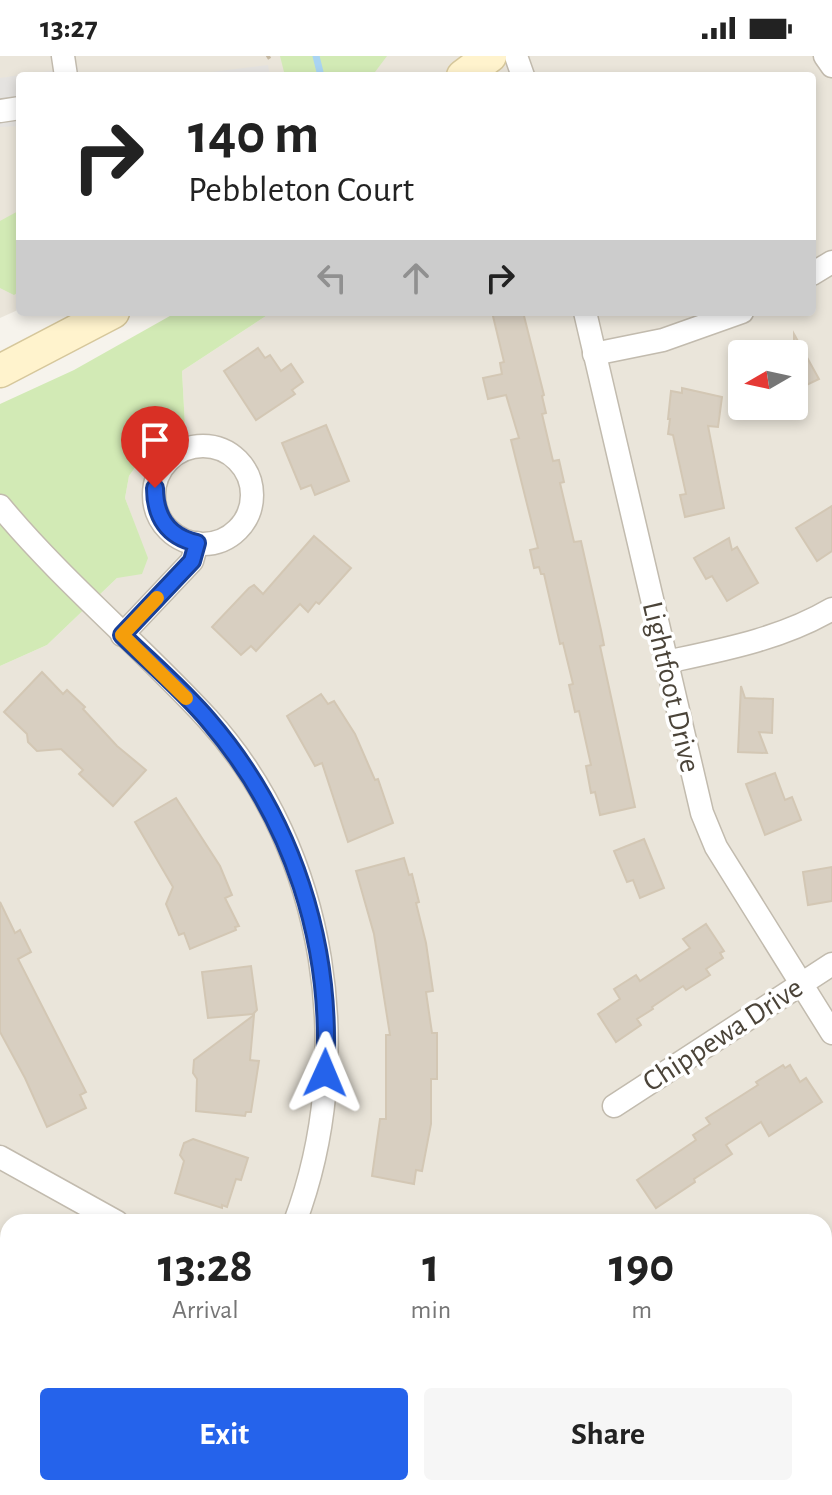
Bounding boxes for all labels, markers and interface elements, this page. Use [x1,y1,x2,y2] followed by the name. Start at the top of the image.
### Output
[40,13,98,43] text: 13:27
[56,104,160,208] icon: right
[188,107,319,163] text: 140 m
[188,172,414,208] text: Pebbleton Court
[310,256,354,300] icon: left
[394,256,438,300] icon: ahead
[478,256,522,300] icon: right
[728,340,808,420] north arrow
[728,340,808,420] map controls
[121,406,189,488] pin
[133,418,177,462] icon: arrive
[637,599,705,775] street label: Lightfoot Drive
[638,972,808,1098] street label: Chippewa Drive
[283,1031,367,1115] position arrow
[158,1243,253,1291] text: 13:28
[422,1243,440,1291] text: 1
[609,1243,674,1291] text: 190
[172,1297,239,1323] text: Arrival
[411,1297,451,1323] text: min
[631,1297,652,1323] text: m
[40,1388,408,1480] button: Exit
[424,1388,792,1480] button: Share

